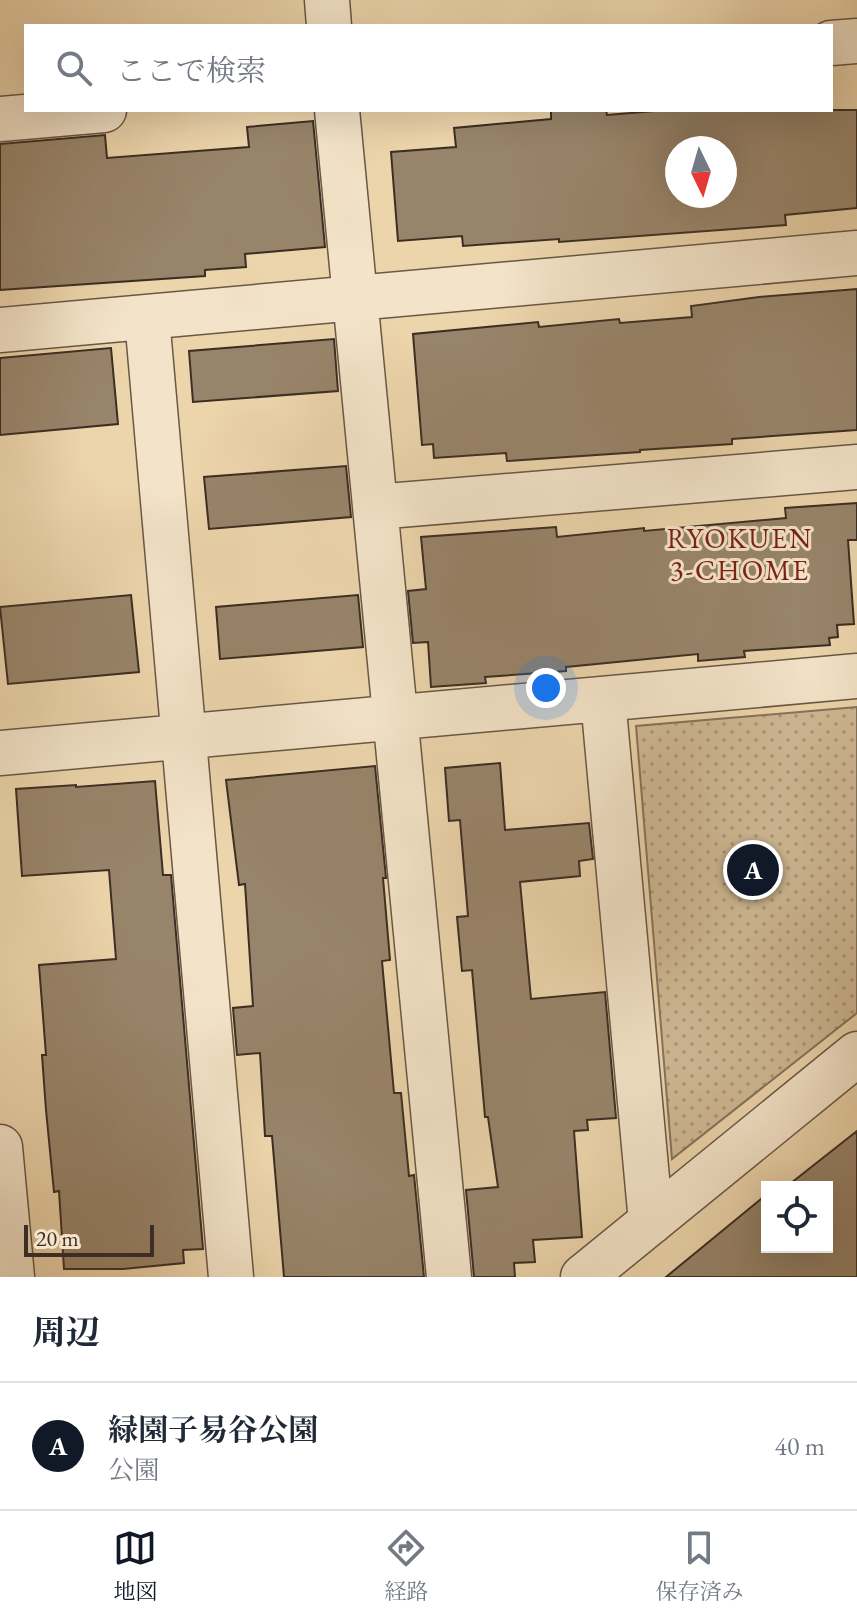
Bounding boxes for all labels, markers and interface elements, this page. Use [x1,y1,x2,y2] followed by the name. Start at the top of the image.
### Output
[24,24,833,112] search box
[52,46,96,90] icon: search
[116,51,266,90] text: ここで検索
[665,136,737,208] north arrow
[667,520,813,588] district label: RYOKUEN 3-CHOME
[526,668,566,708] your location
[727,840,779,900] pin: A
[761,1181,833,1253] map controls
[761,1181,833,1253] button: locate
[24,1221,154,1257] scale bar
[36,1224,79,1253] text: 20 m
[32,1310,100,1354] text: 周辺
[108,1410,318,1449] text: 緑園子易谷公園
[49,1429,67,1463] text: A
[775,1429,825,1463] text: 40 m
[108,1453,160,1487] text: 公園
[113,1526,158,1606] tab: 地図
[384,1526,429,1606] tab: 経路
[655,1526,744,1606] tab: 保存済み

